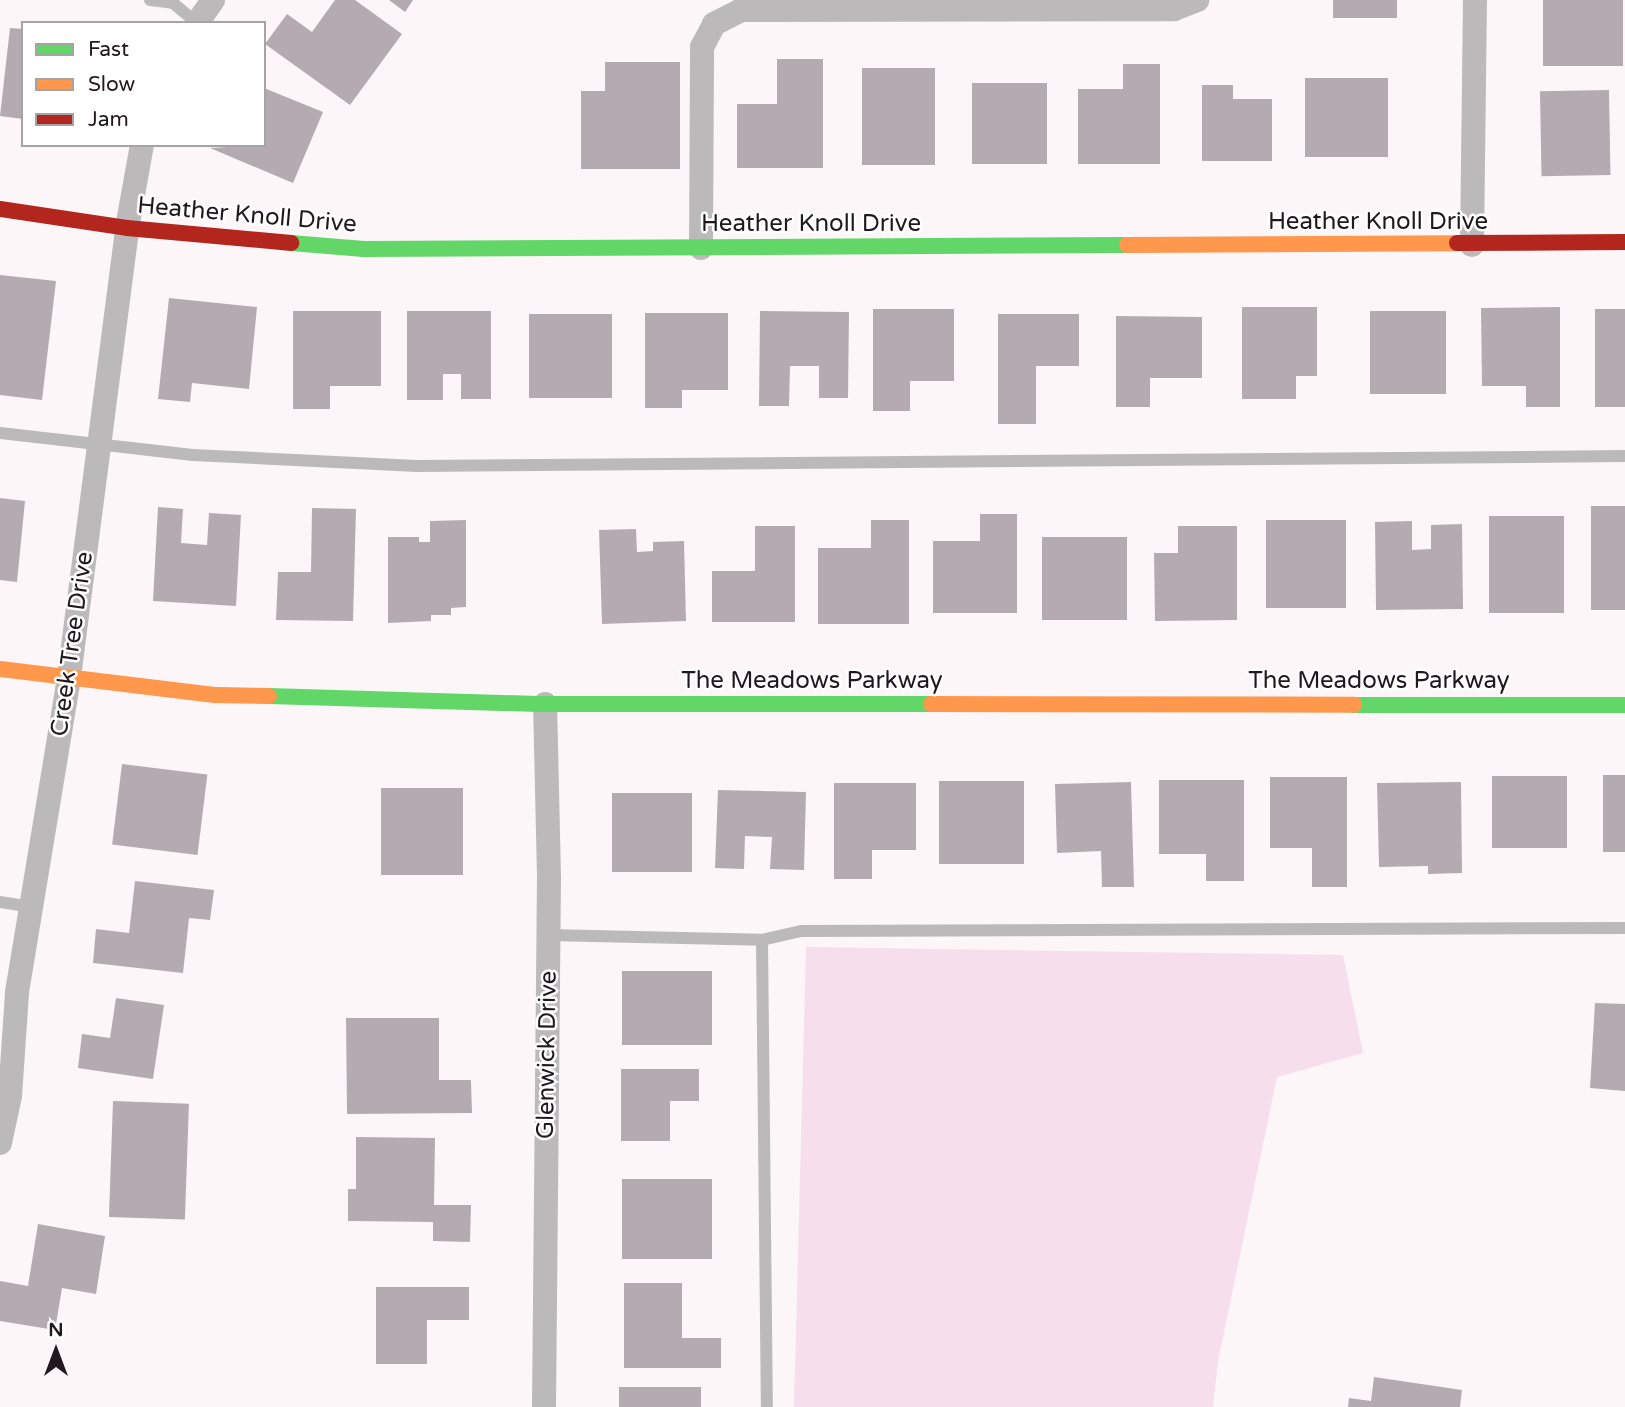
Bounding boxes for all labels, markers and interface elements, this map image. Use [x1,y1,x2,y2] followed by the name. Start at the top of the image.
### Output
[21,21,266,147] legend
[88,37,129,62] text: Fast
[88,72,135,97] text: Slow
[88,107,129,132] text: Jam
[136,191,358,239] street label: Heather Knoll Drive
[1268,208,1488,236] street label: Heather Knoll Drive
[701,210,921,238] street label: Heather Knoll Drive
[45,550,99,738] street label: Creek Tree Drive
[681,667,943,695] street label: The Meadows Parkway
[1248,667,1510,695] street label: The Meadows Parkway
[531,971,563,1139] street label: Glenwick Drive
[21,1316,91,1386] north arrow
[48,1319,64,1341] text: N

